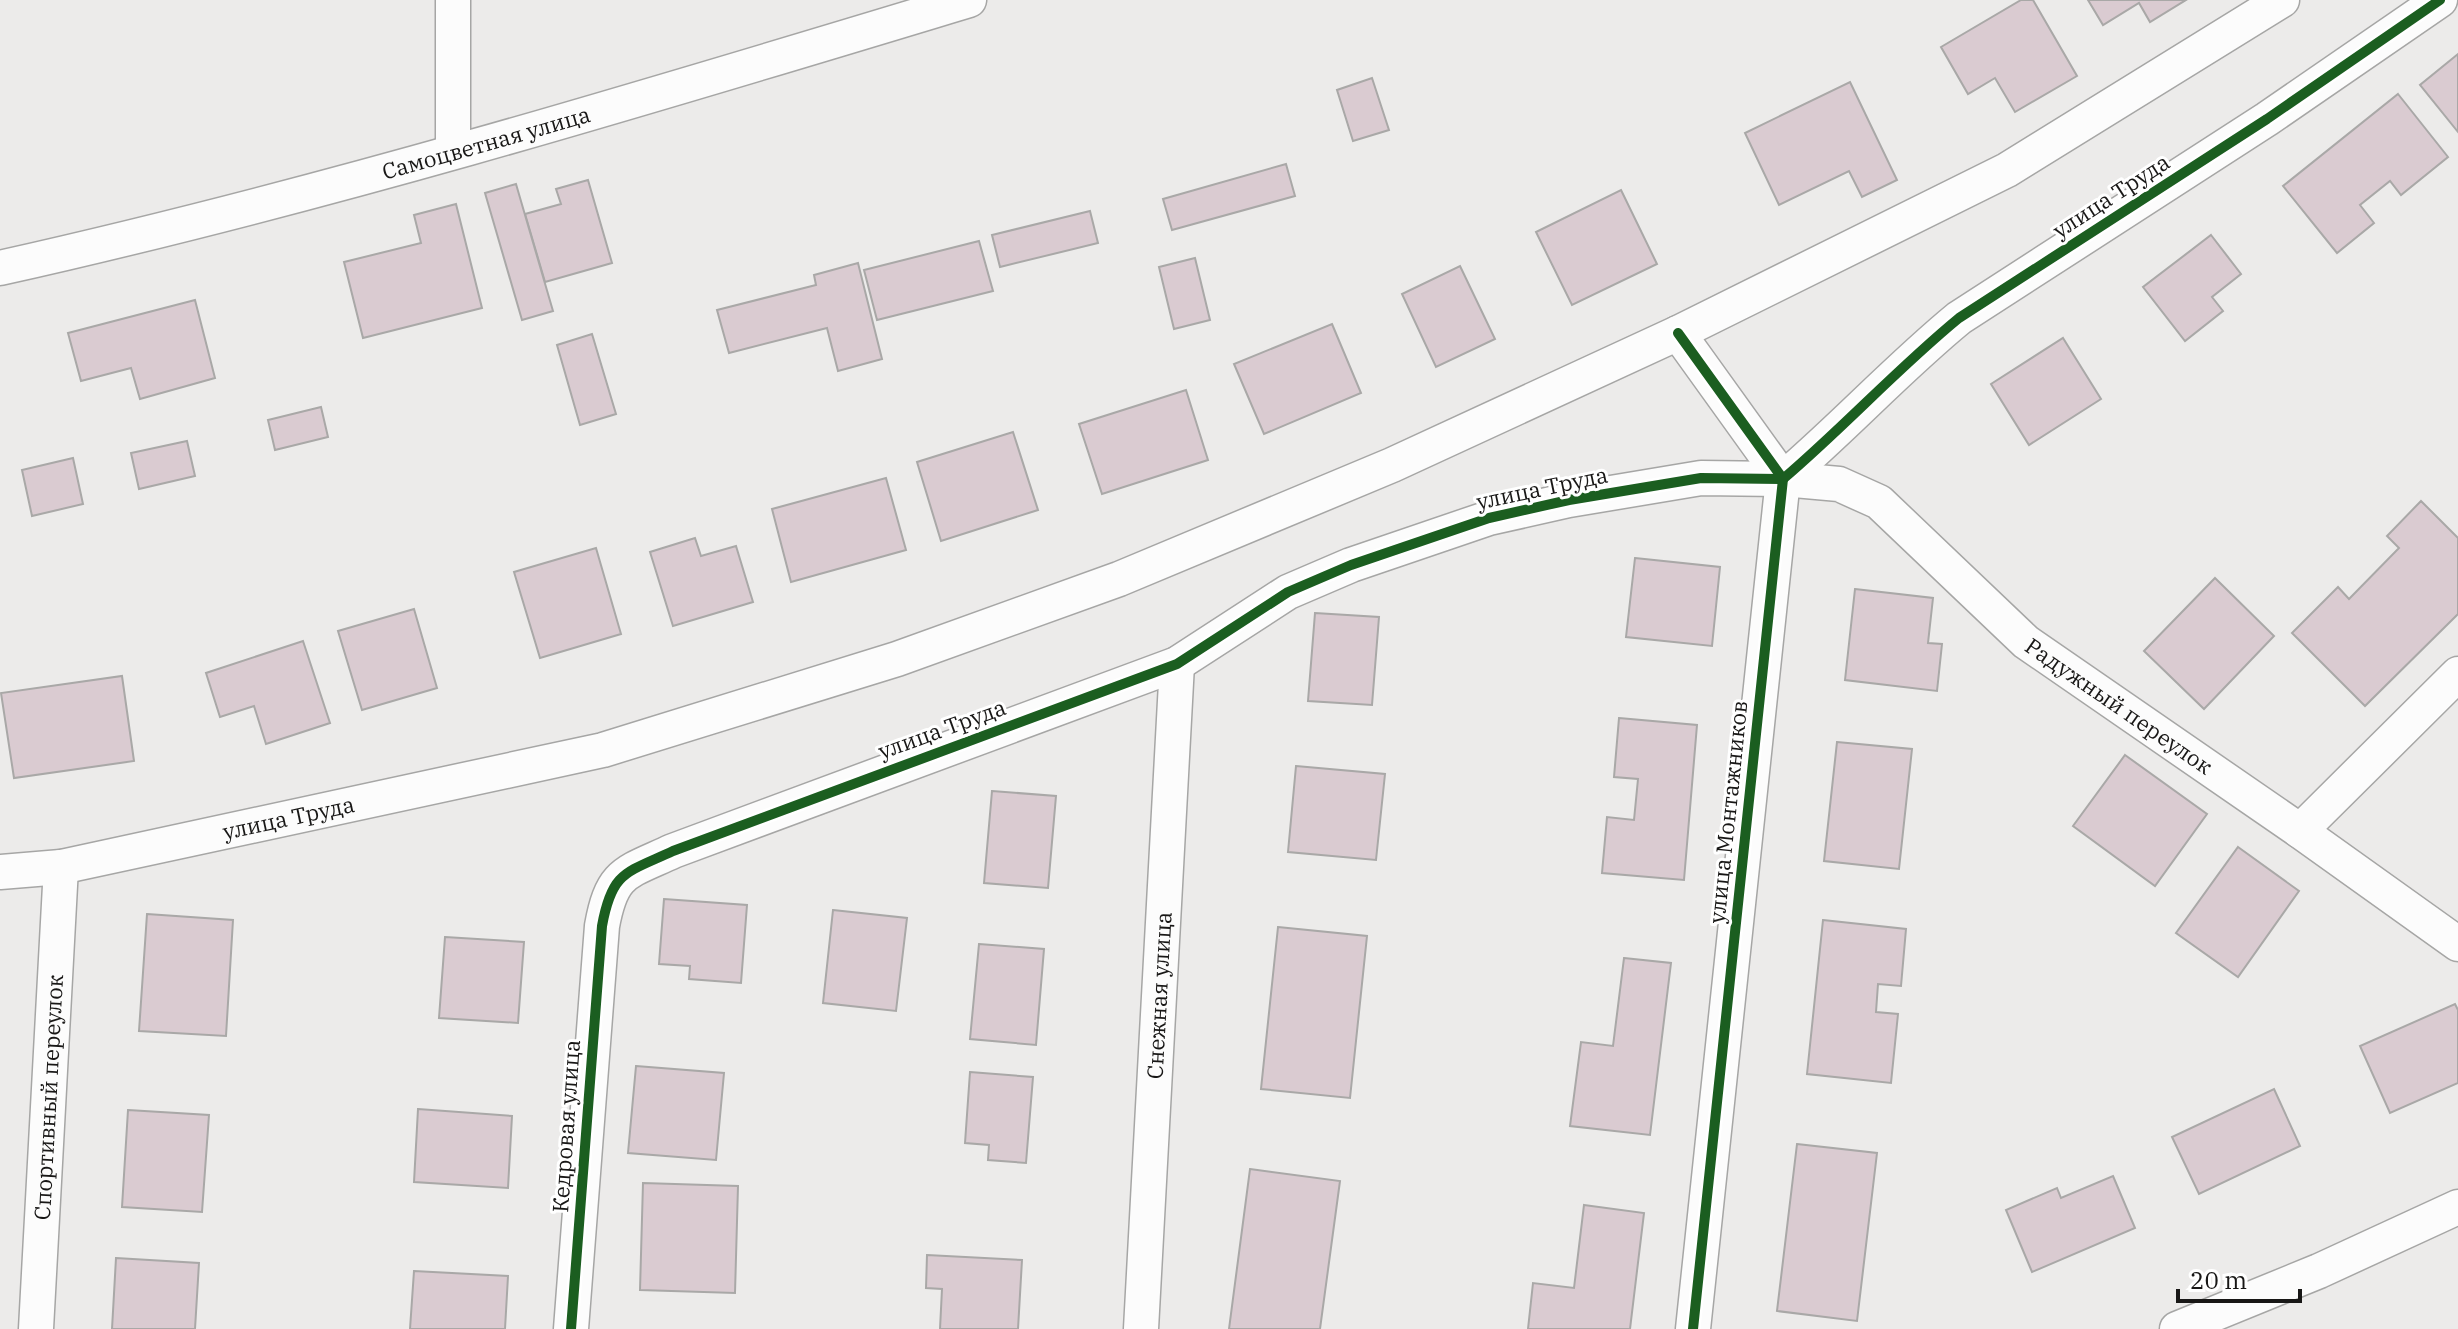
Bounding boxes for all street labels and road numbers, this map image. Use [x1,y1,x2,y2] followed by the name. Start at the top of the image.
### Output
[379,99,593,186] street label: Самоцветная улица
[2047,147,2175,244] street label: улица Труда
[1473,459,1610,516] street label: улица Труда
[2020,631,2219,781] street label: Радужный переулок
[874,692,1010,765] street label: улица Труда
[1701,699,1754,925] street label: улица Монтажников
[220,789,357,846] street label: улица Труда
[1140,911,1178,1080] street label: Снежная улица
[27,974,69,1221] street label: Спортивный переулок
[545,1039,586,1213] street label: Кедровая улица

